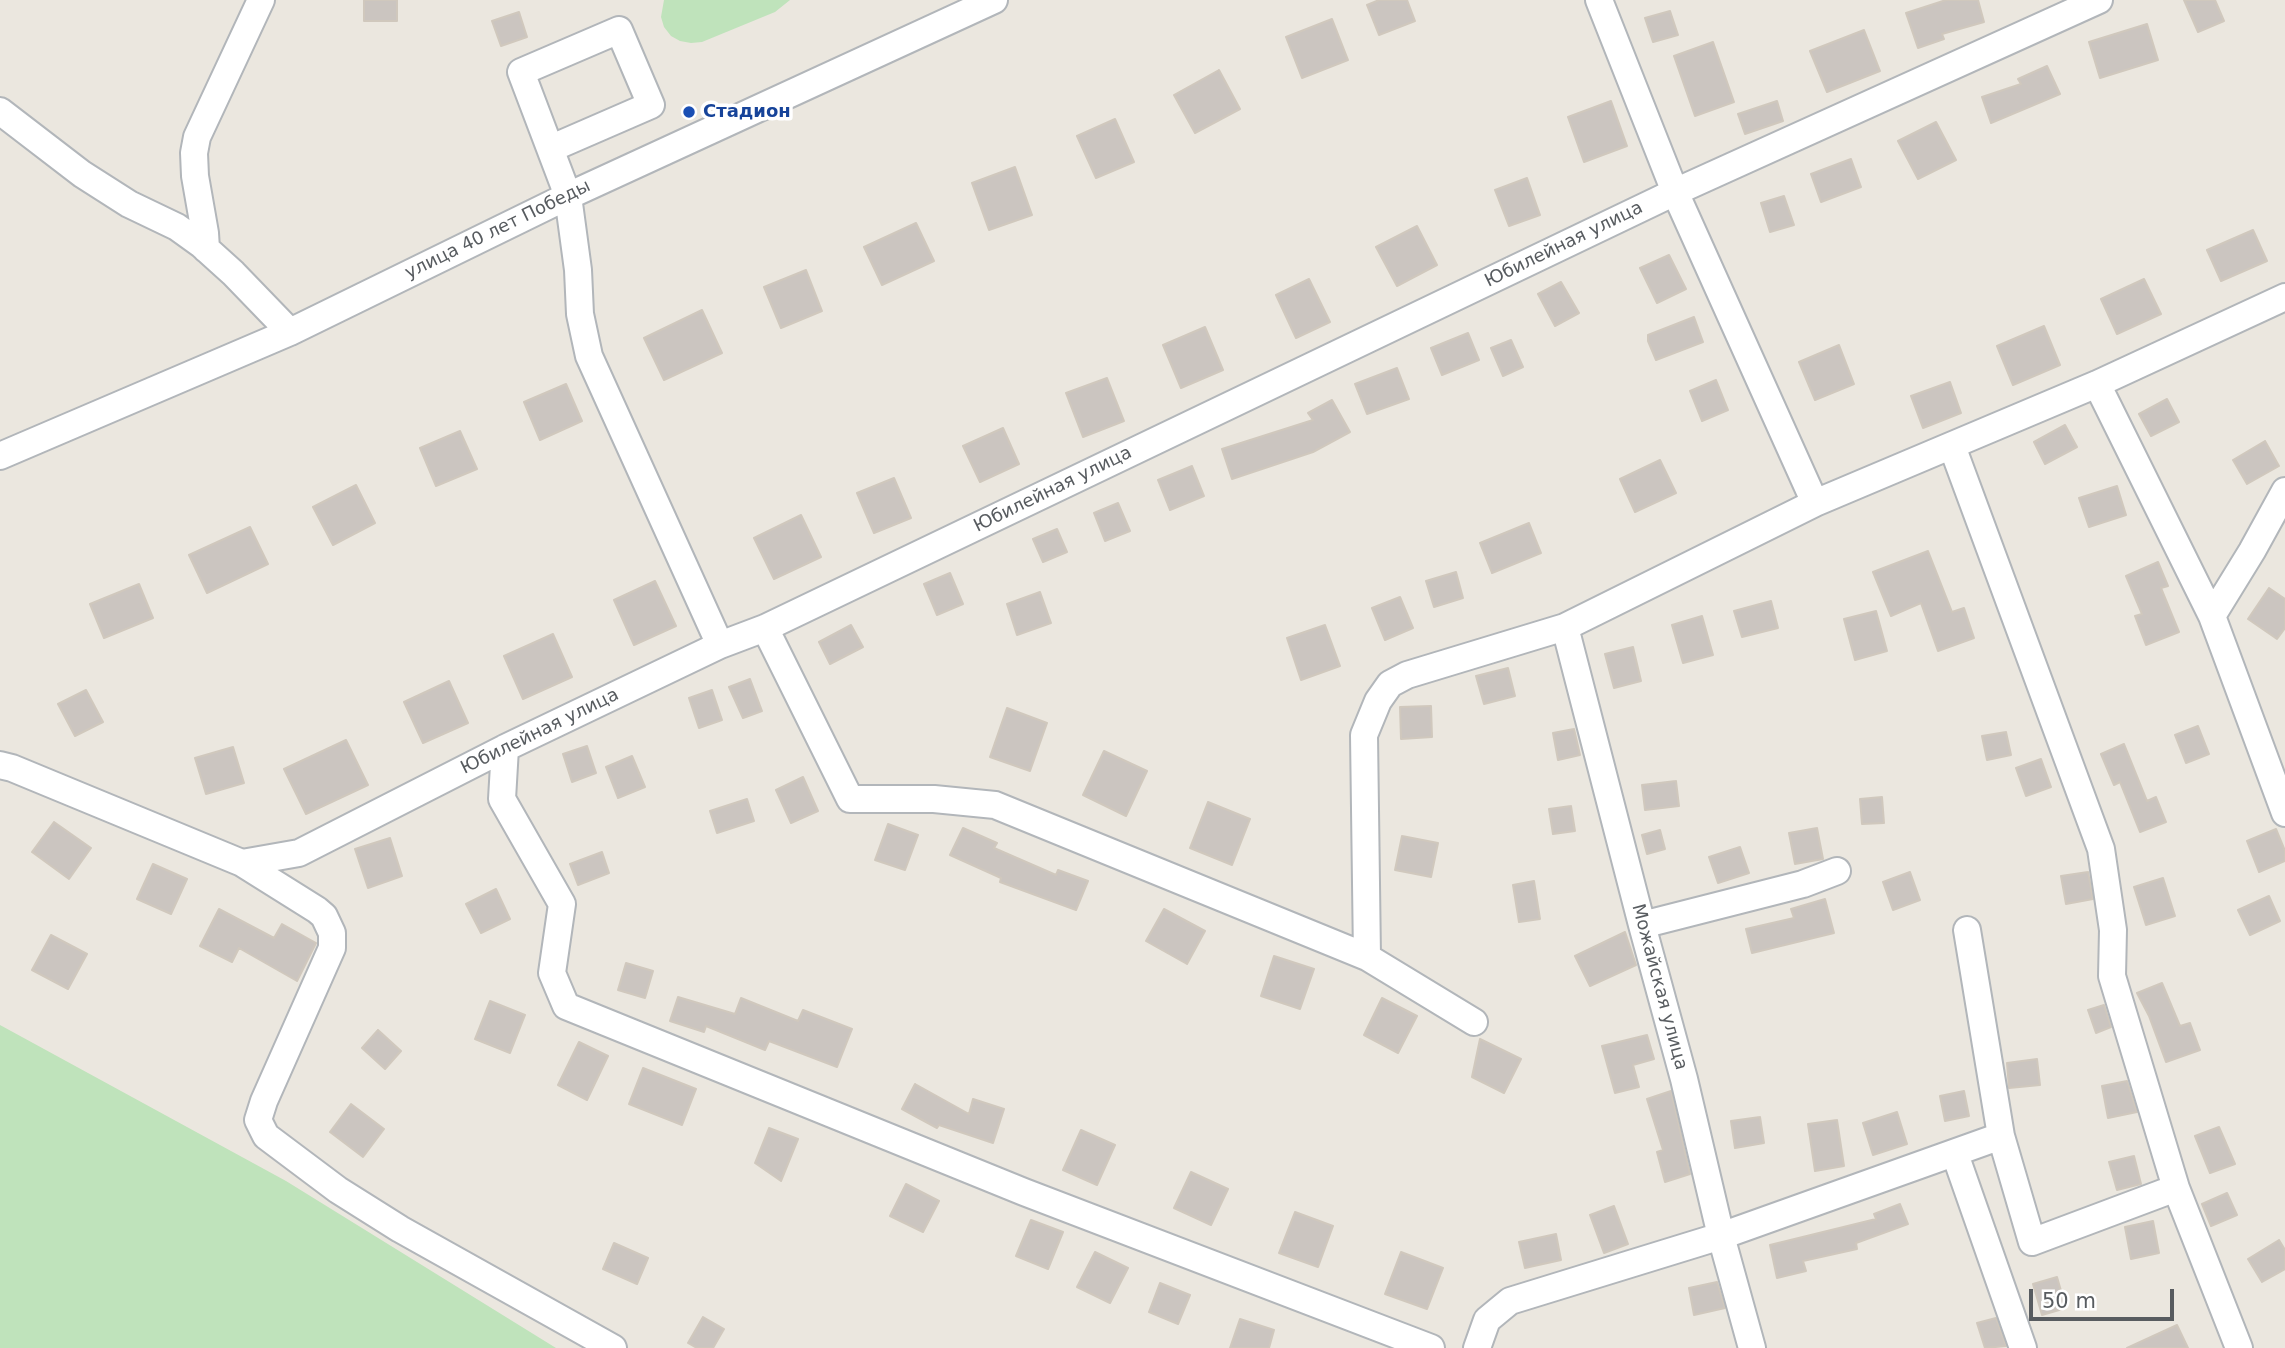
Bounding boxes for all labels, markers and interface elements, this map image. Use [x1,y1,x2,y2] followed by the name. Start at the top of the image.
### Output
[703,101,791,123] place label: Стадион
[681,104,697,120] marker: Стадион
[402,176,594,284] street label: улица 40 лет Победы
[1482,197,1646,293] street label: Юбилейная улица
[971,442,1135,538] street label: Юбилейная улица
[458,684,622,780] street label: Юбилейная улица
[1626,902,1692,1072] street label: Можайская улица
[2033,1274,2178,1318] scale bar
[2042,1289,2096,1313] text: 50 m

